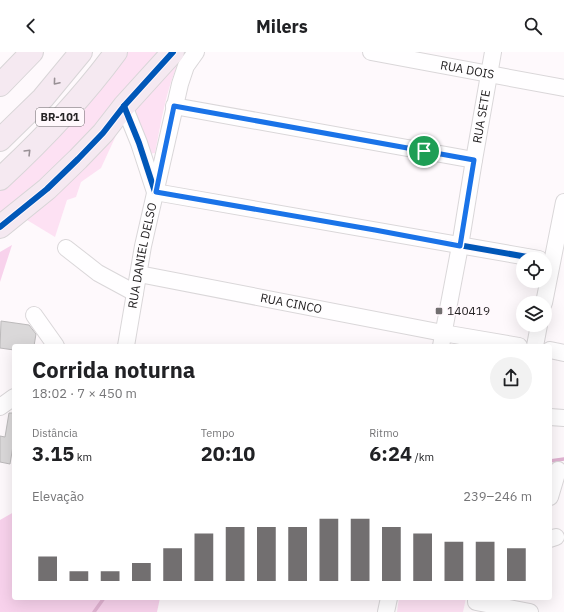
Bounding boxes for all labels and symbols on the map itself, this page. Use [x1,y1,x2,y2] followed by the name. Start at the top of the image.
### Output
[439,57,496,82] street label: RUA DOIS
[54,78,61,85] one-way arrow
[469,89,493,144] street label: RUA SETE
[36,108,84,126] road number: BR-101
[407,134,441,168] pin
[23,149,31,157] one-way arrow
[125,201,160,309] street label: RUA DANIEL DELSO
[259,290,323,316] street label: RUA CINCO
[447,303,490,318] place label: 140419
[434,306,444,316] marker: 140419

